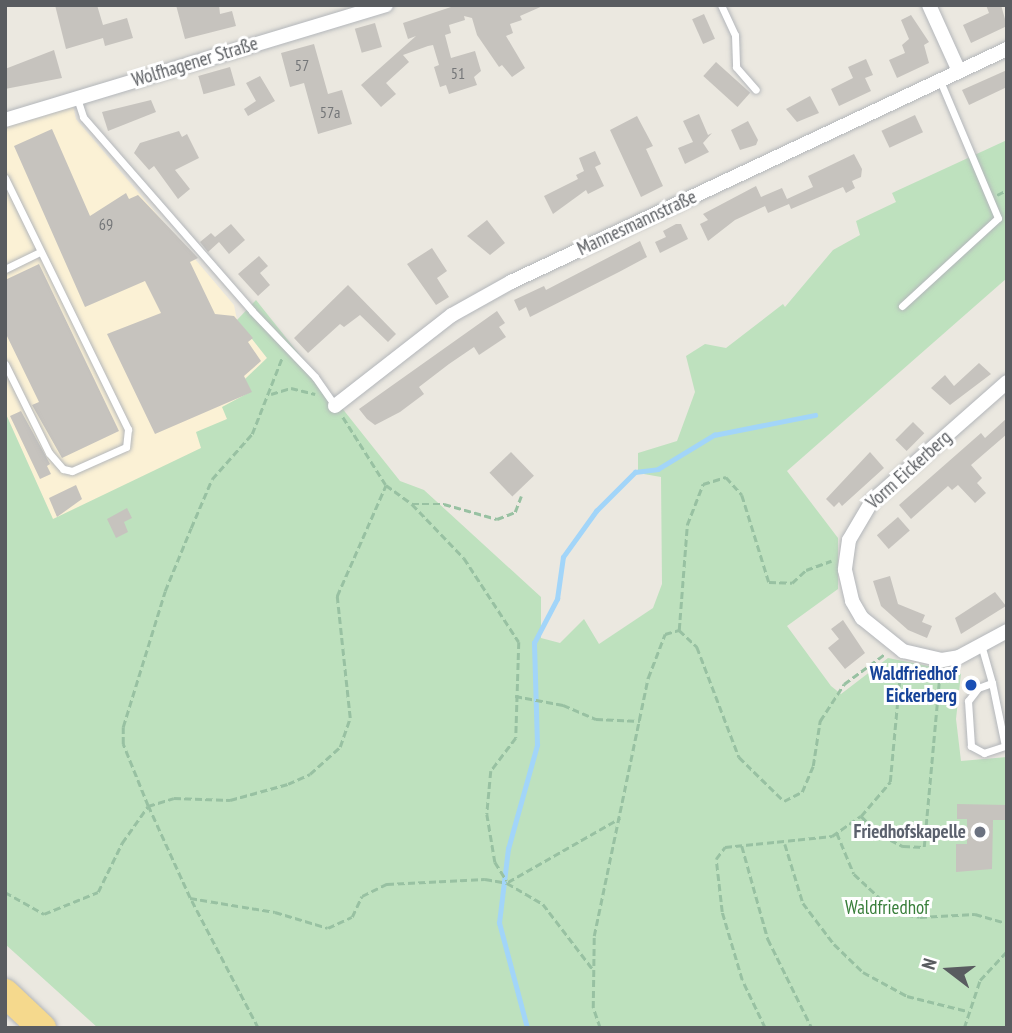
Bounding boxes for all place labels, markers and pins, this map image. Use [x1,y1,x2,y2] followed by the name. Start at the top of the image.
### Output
[870,663,957,707] place label: Waldfriedhof Eickerberg
[963,677,979,693] marker: Waldfriedhof Eickerberg
[853,821,966,843] place label: Friedhofskapelle
[972,824,988,840] marker: Friedhofskapelle

